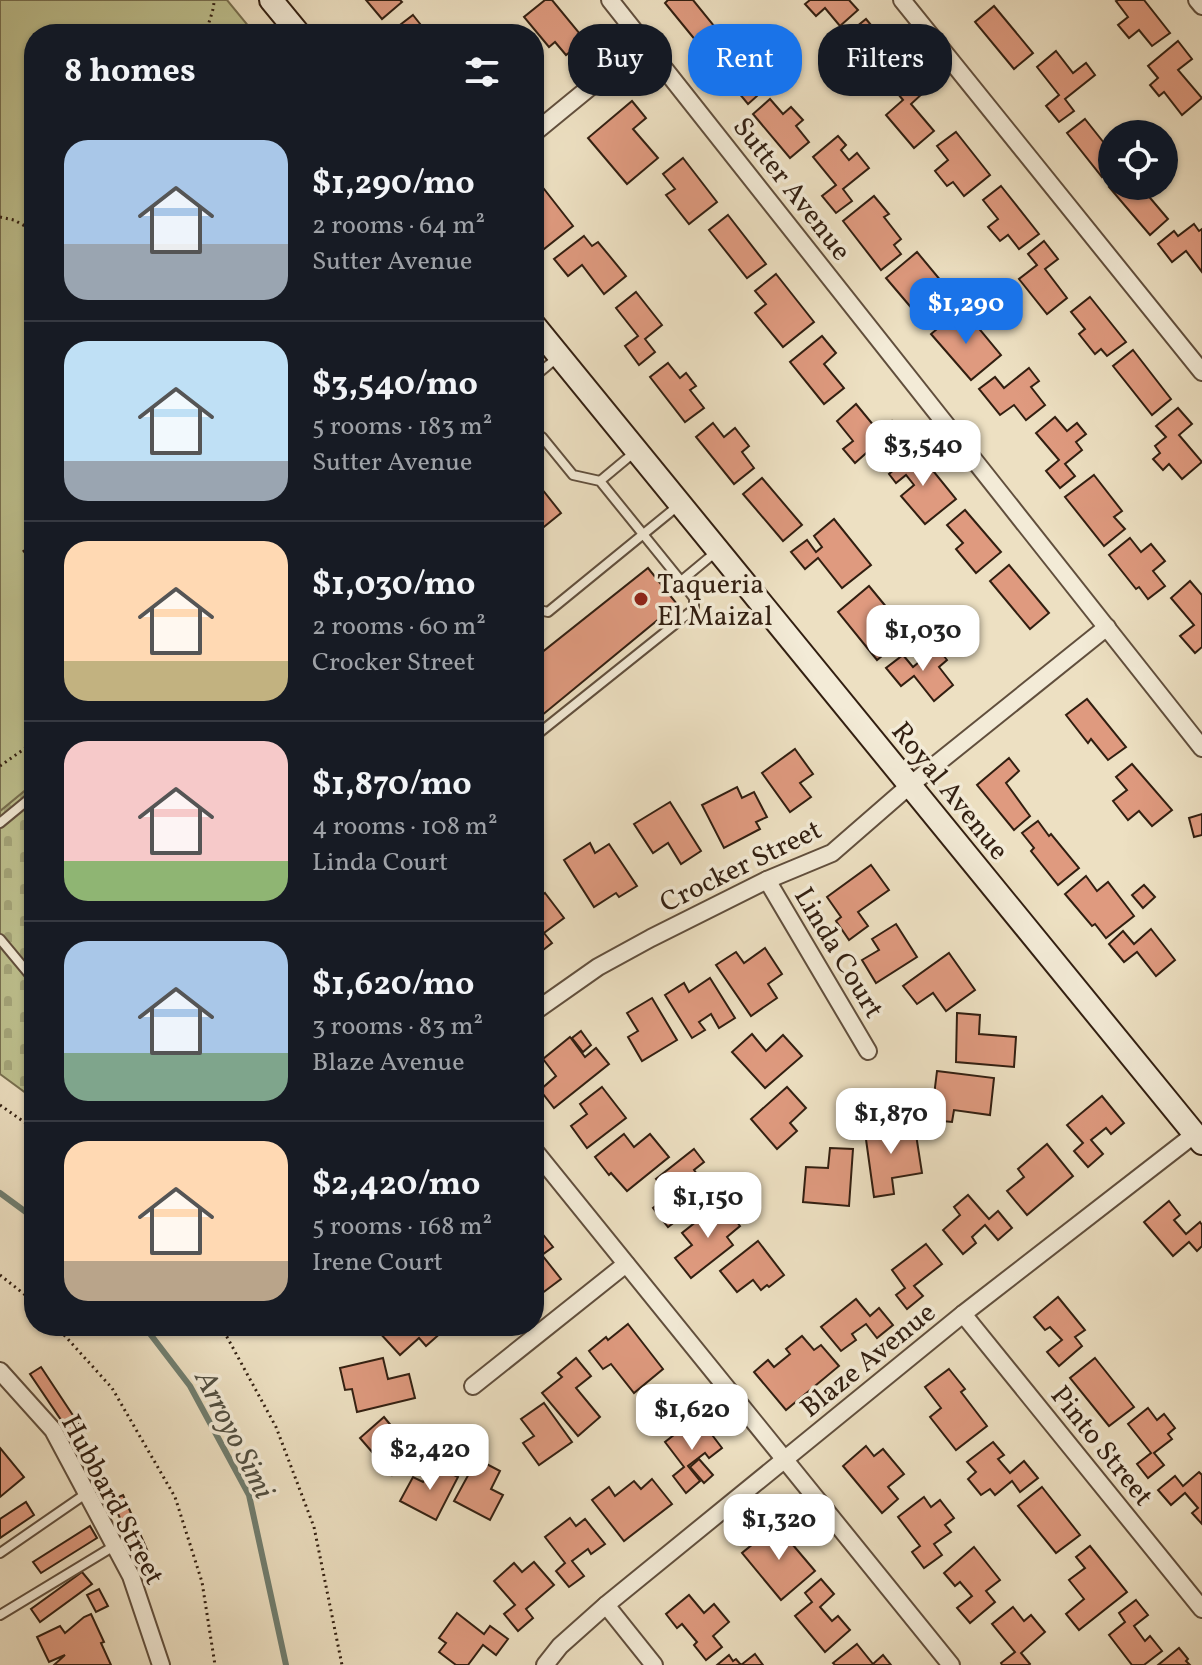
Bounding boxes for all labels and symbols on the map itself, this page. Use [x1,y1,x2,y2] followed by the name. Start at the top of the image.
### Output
[723,110,860,270] street label: Sutter Avenue
[901,278,1031,346] pin: $1,290
[858,420,988,488] pin: $3,540
[657,566,773,637] place label: Taqueria El Maizal
[632,590,650,608] marker: Taqueria El Maizal
[858,605,988,673] pin: $1,030
[881,714,1017,869] street label: Royal Avenue
[654,811,829,923] street label: Crocker Street
[783,880,892,1026] street label: Linda Court
[826,1088,956,1156] pin: $1,870
[643,1172,773,1240] pin: $1,150
[792,1294,945,1428] street label: Blaze Avenue
[182,1362,284,1507] water label: Arroyo Simi
[1040,1378,1162,1515] street label: Pinto Street
[627,1384,757,1452] pin: $1,620
[51,1408,173,1592] street label: Hubbard Street
[365,1424,495,1492] pin: $2,420
[714,1494,844,1562] pin: $1,320

